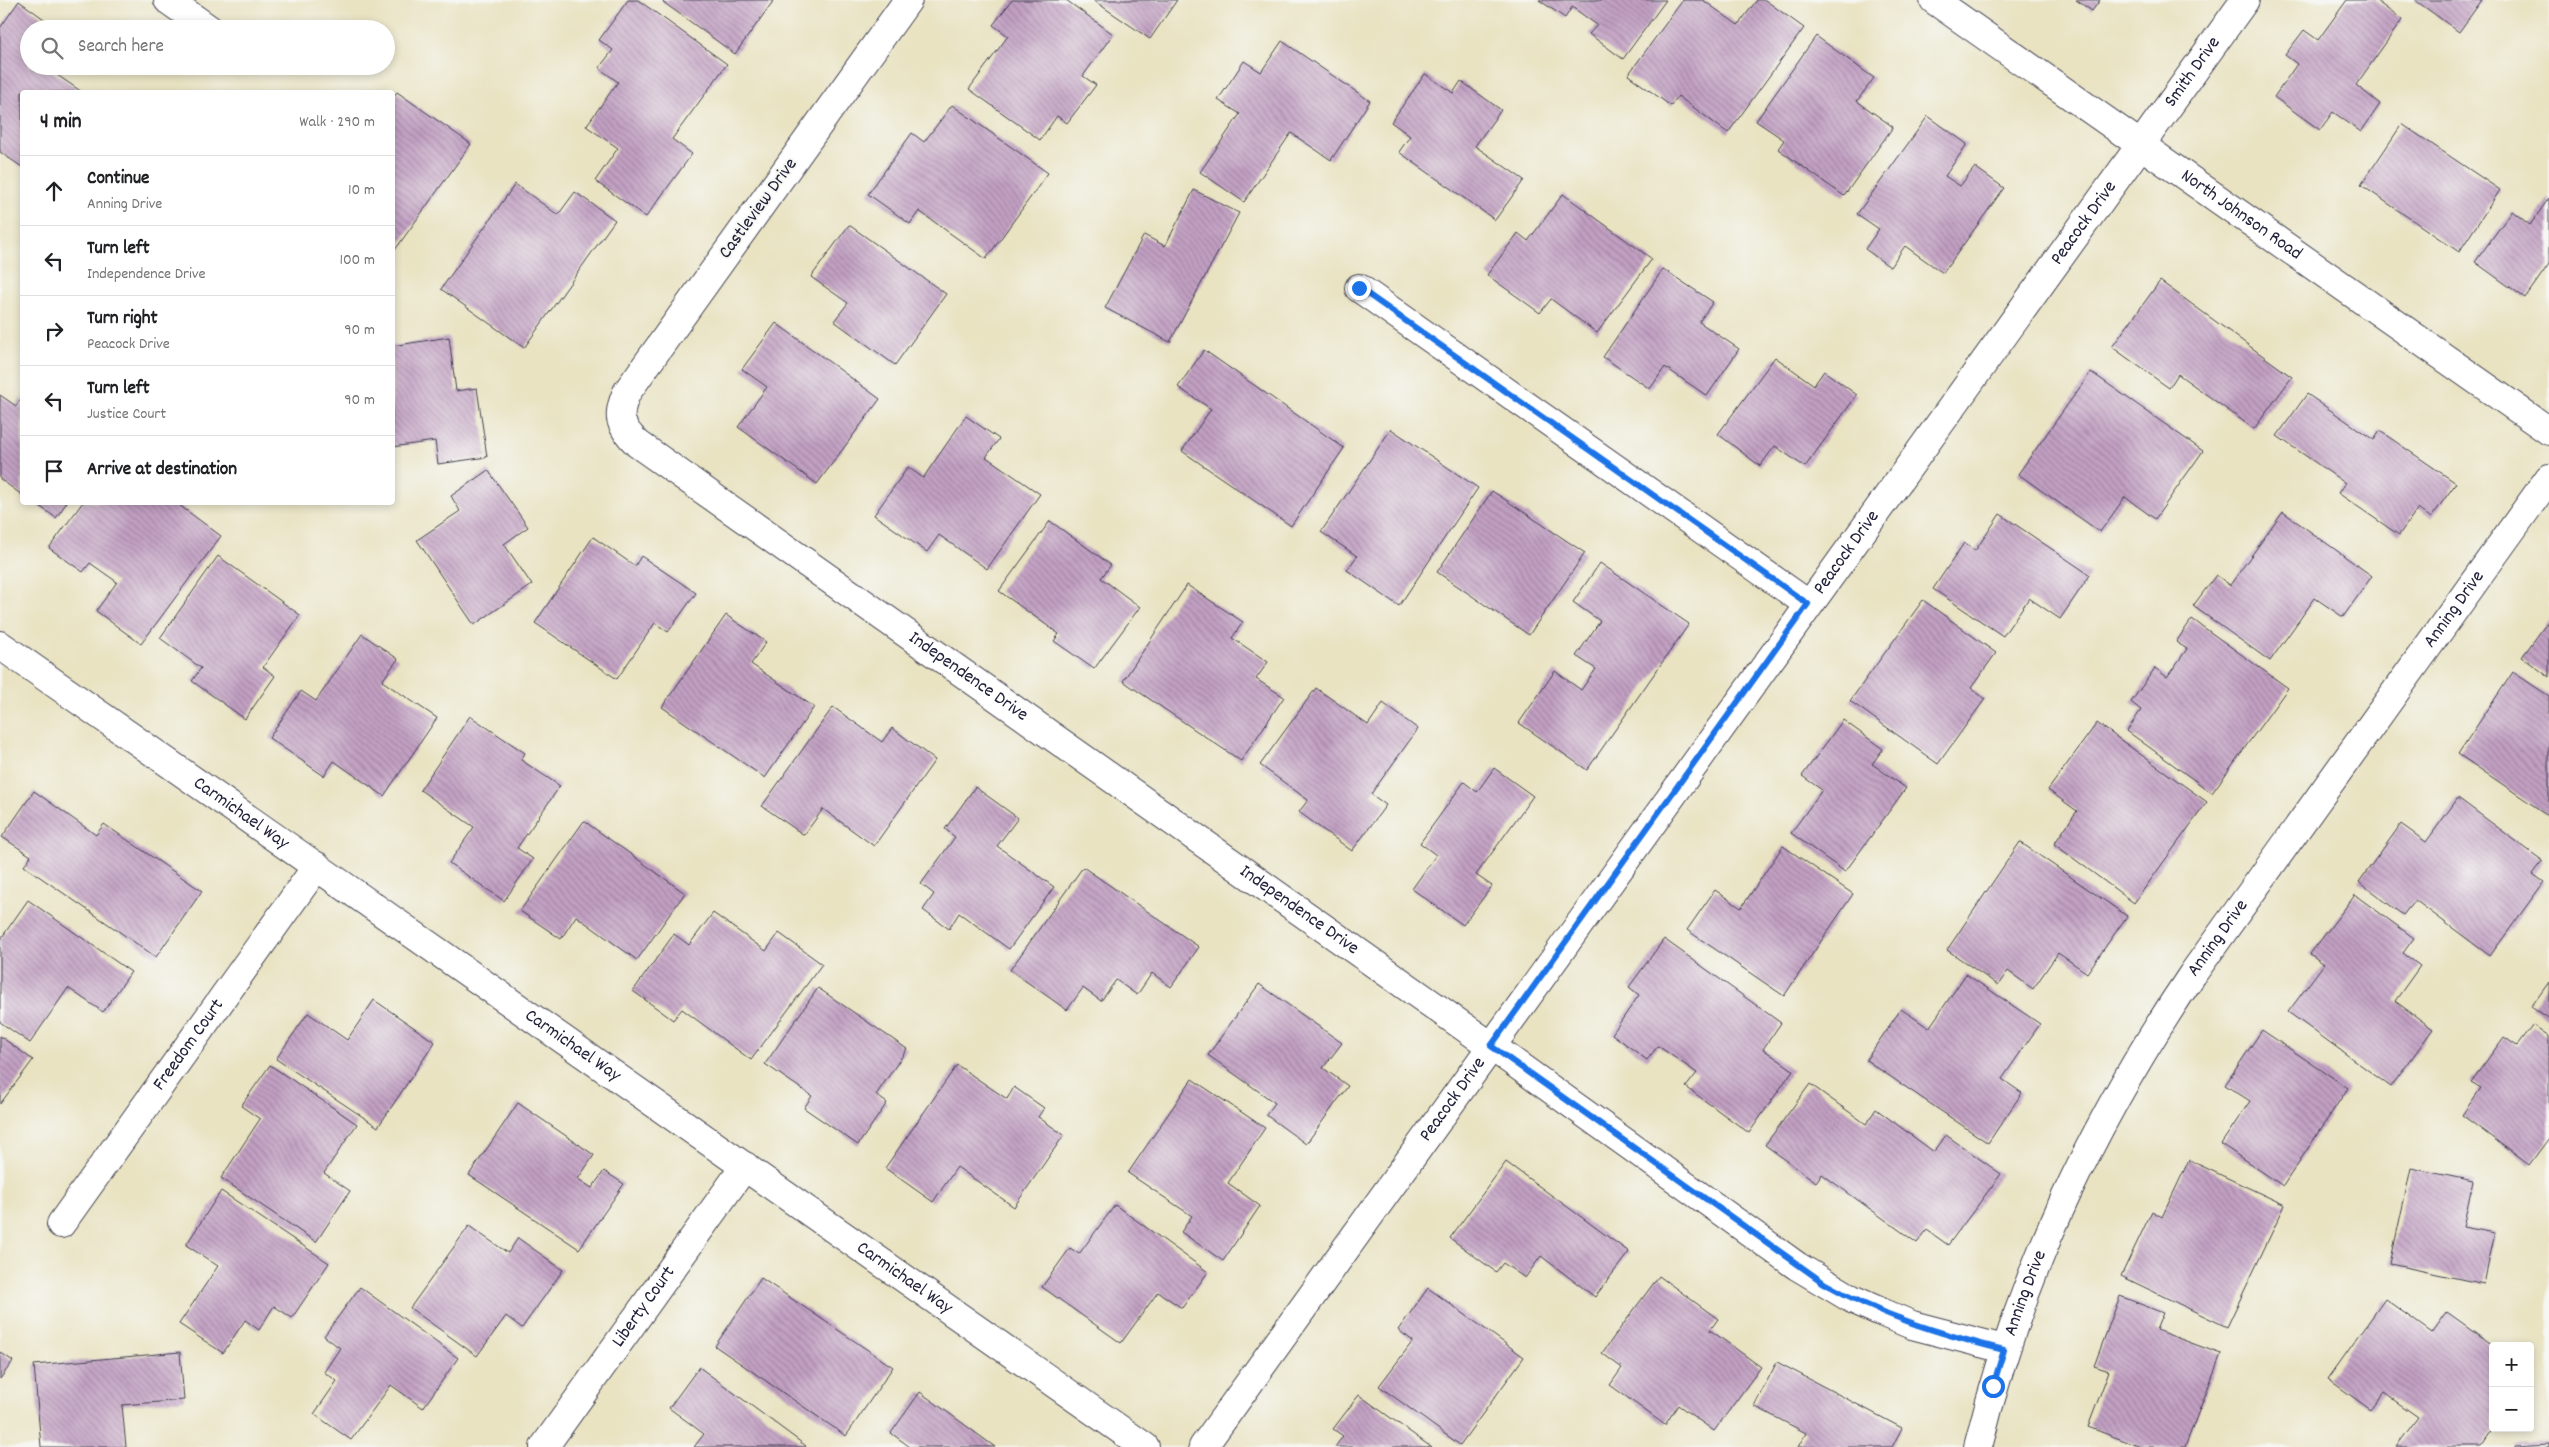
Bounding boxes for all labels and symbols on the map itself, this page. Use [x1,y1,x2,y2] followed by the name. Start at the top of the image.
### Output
[2158,31,2228,113] street label: Smith Drive
[713,153,805,265] street label: Castleview Drive
[2175,163,2307,267] street label: North Johnson Road
[2044,175,2124,271] street label: Peacock Drive
[1348,277,1371,300] route end
[1807,505,1887,601] street label: Peacock Drive
[2417,565,2492,654] street label: Anning Drive
[903,625,1033,729] street label: Independence Drive
[187,770,295,857] street label: Carmichael Way
[1234,859,1364,962] street label: Independence Drive
[2181,894,2255,983] street label: Anning Drive
[147,994,231,1097] street label: Freedom Court
[519,1003,626,1089] street label: Carmichael Way
[1413,1052,1493,1148] street label: Peacock Drive
[851,1235,958,1322] street label: Carmichael Way
[1998,1246,2054,1340] street label: Anning Drive
[606,1261,682,1353] street label: Liberty Court
[1982,1375,2005,1398] route start

